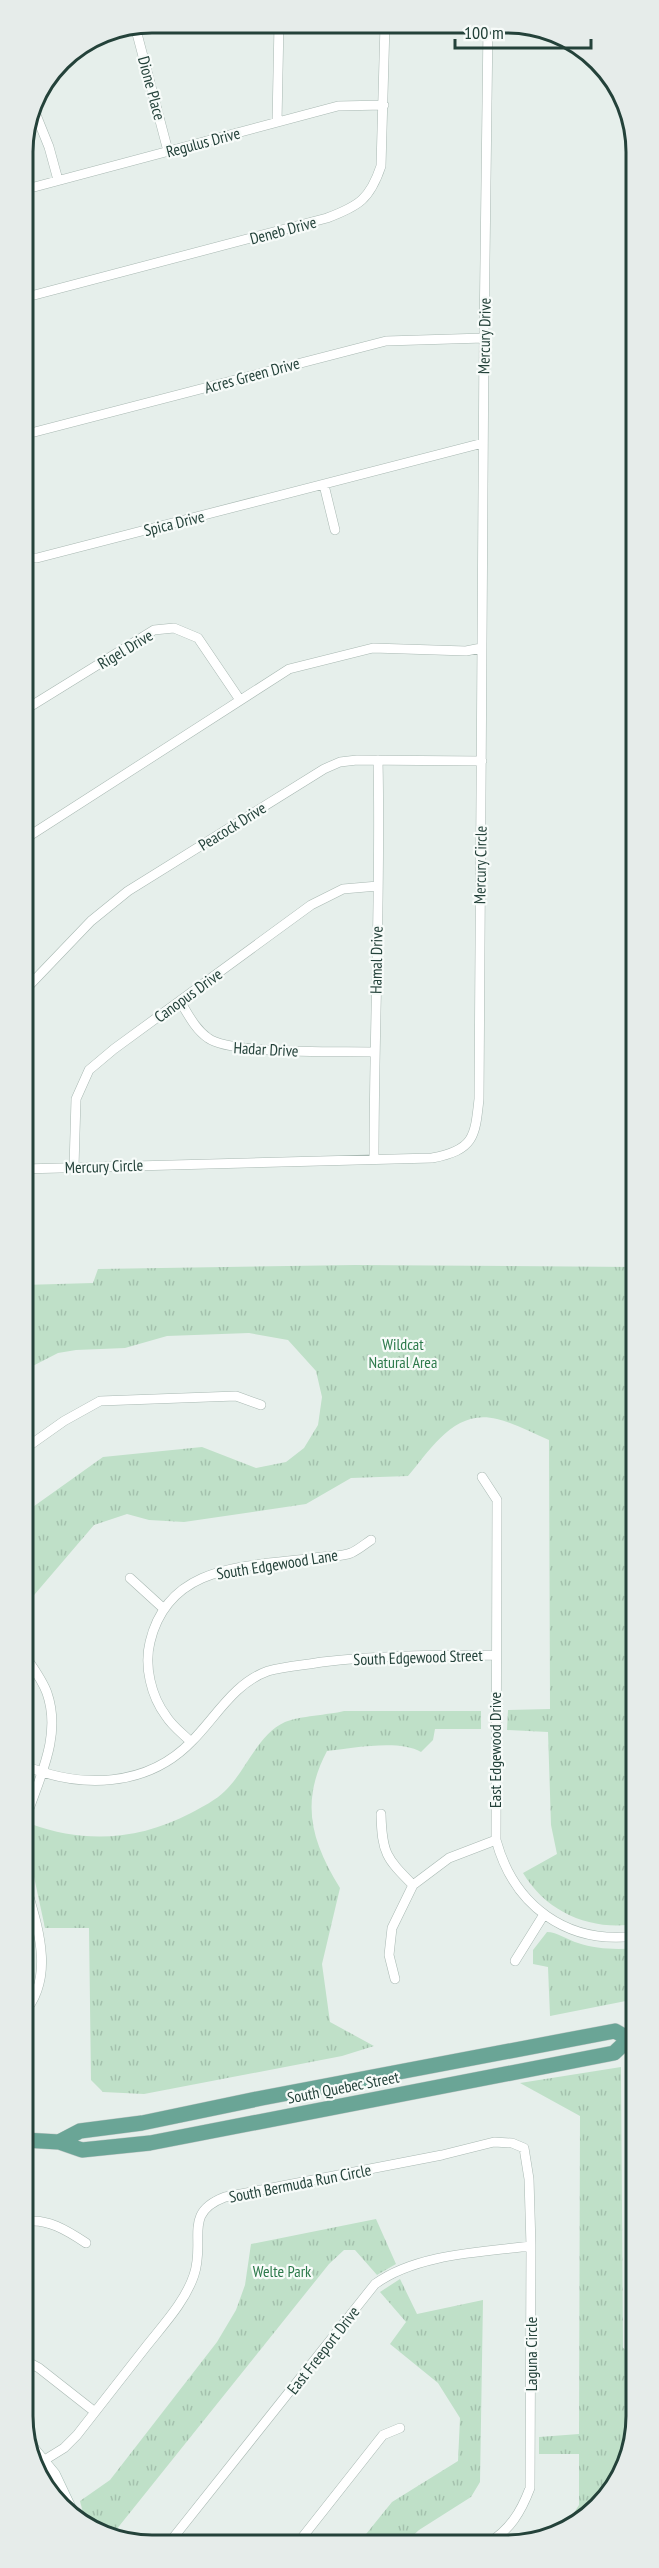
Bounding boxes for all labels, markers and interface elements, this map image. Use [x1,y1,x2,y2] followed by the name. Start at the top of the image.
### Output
[455,12,592,50] scale bar
[464,21,504,44] text: 100 m
[134,54,170,122] street label: Dione Place
[164,123,242,161] street label: Regulus Drive
[248,212,318,248] street label: Deneb Drive
[473,298,495,374] street label: Mercury Drive
[202,353,302,397] street label: Acres Green Drive
[142,506,206,540] street label: Spica Drive
[94,625,156,673] street label: Rigel Drive
[194,797,270,855] street label: Peacock Drive
[469,826,491,904] street label: Mercury Circle
[365,926,387,994] street label: Hamal Drive
[150,964,226,1026] street label: Canopus Drive
[233,1037,299,1061] street label: Hadar Drive
[64,1155,144,1177] street label: Mercury Circle
[369,1334,437,1372] park label: Wildcat Natural Area
[215,1545,339,1583] street label: South Edgewood Lane
[353,1645,484,1669] street label: South Edgewood Street
[485,1692,505,1808] street label: East Edgewood Drive
[286,2066,401,2108] street label: South Quebec Street
[227,2159,373,2207] street label: South Bermuda Run Circle
[253,2261,312,2281] park label: Welte Park
[282,2302,364,2398] street label: East Freeport Drive
[521,2317,541,2391] street label: Laguna Circle

